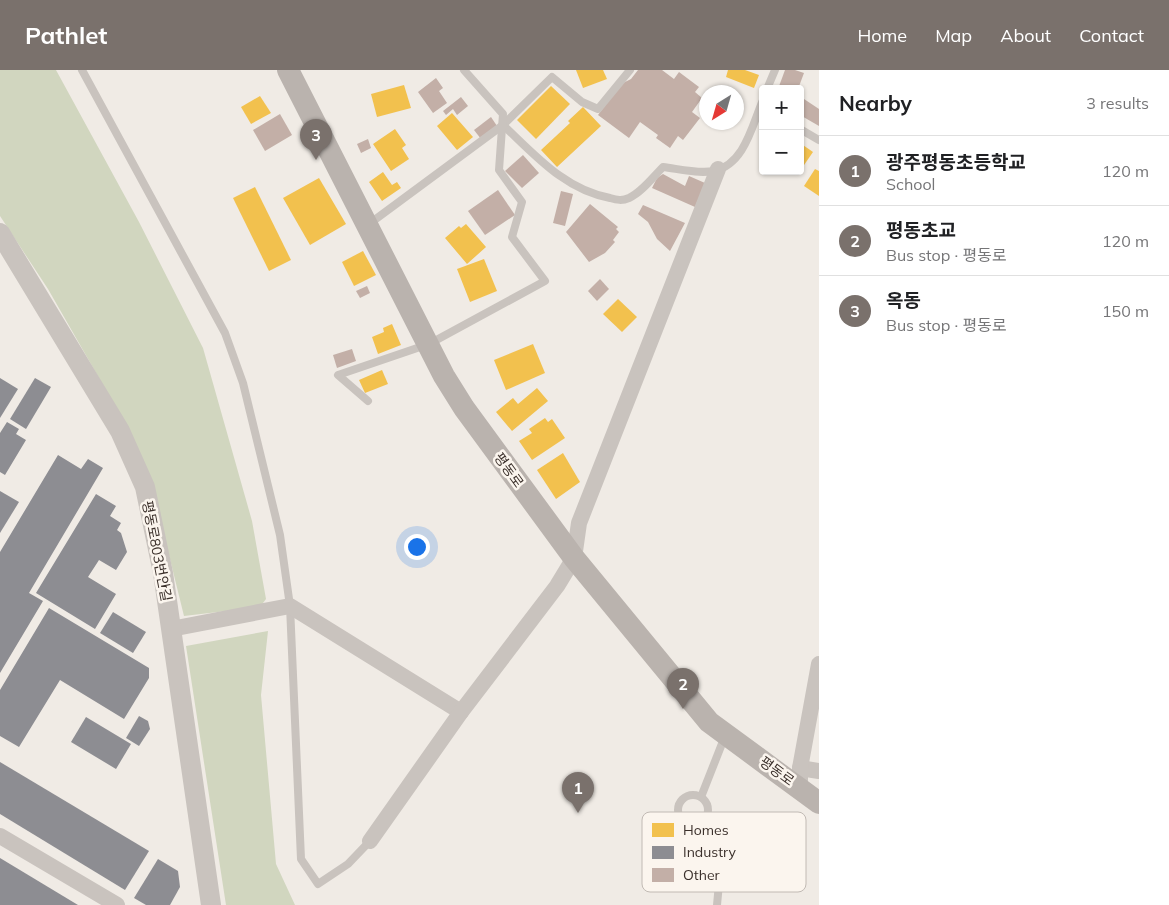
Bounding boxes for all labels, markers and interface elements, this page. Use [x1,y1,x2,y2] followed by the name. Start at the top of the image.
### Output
[25,20,107,50] text: Pathlet
[857,24,907,47] text: Home
[935,24,972,47] text: Map
[1000,24,1051,47] text: About
[1079,24,1144,47] text: Contact
[699,85,744,130] north arrow
[759,85,804,175] map controls
[759,85,804,130] button: +
[839,90,912,116] text: Nearby
[1086,93,1149,113] text: 3 results
[300,119,332,160] pin: 3
[759,130,804,175] button: −
[886,150,1026,174] text: 광주평동초등학교
[850,161,860,181] text: 1
[1102,161,1149,181] text: 120 m
[886,174,935,194] text: School
[886,218,956,242] text: 평동초교
[850,231,860,251] text: 2
[1102,231,1149,251] text: 120 m
[886,245,1007,265] text: Bus stop · 평동로
[886,288,921,312] text: 옥동
[850,301,860,321] text: 3
[1102,301,1149,321] text: 150 m
[886,315,1007,335] text: Bus stop · 평동로
[490,449,528,491] street label: 평동로
[138,499,176,603] street label: 평동로803번안길
[404,534,430,560] your location
[667,668,699,709] pin: 2
[756,752,798,790] street label: 평동로
[562,772,594,813] pin: 1
[642,812,806,892] legend
[683,821,729,839] text: Homes
[683,843,737,861] text: Industry
[683,866,721,884] text: Other

